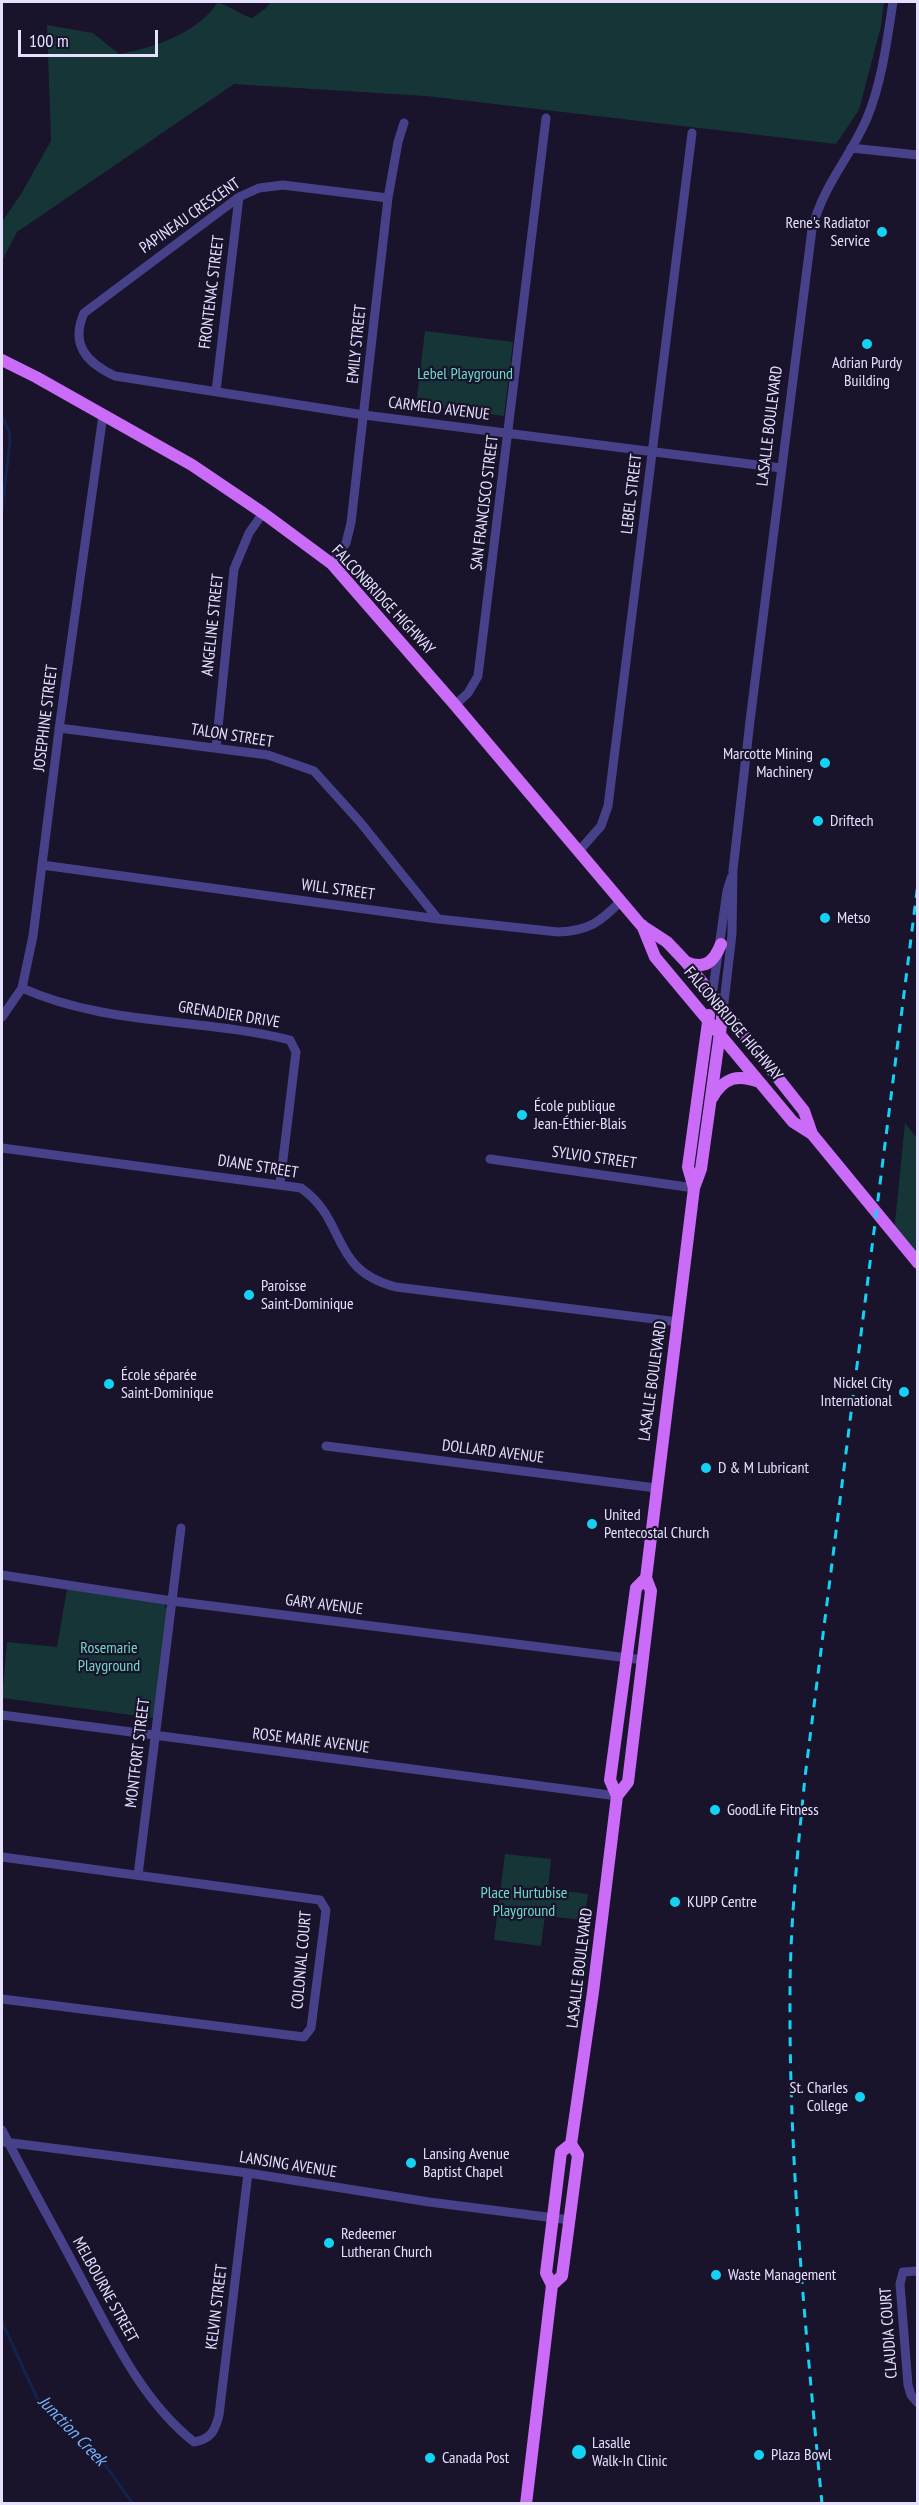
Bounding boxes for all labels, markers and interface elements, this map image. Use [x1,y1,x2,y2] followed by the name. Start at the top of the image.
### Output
[21,18,160,56] scale bar
[29,29,69,52] text: 100 m
[136,174,244,258] street label: PAPINEAU CRESCENT
[786,213,870,251] place label: Rene's Radiator Service
[875,225,889,239] marker: Rene's Radiator Service
[196,234,228,350] street label: FRONTENAC STREET
[343,304,371,384] street label: EMILY STREET
[860,337,874,351] marker: Adrian Purdy Building
[832,353,902,391] place label: Adrian Purdy Building
[417,364,513,384] park label: Lebel Playground
[753,365,787,487] street label: LASALLE BOULEVARD
[387,393,491,425] street label: CARMELO AVENUE
[467,434,503,572] street label: SAN FRANCISCO STREET
[618,453,646,535] street label: LEBEL STREET
[327,541,439,659] street label: FALCONBRIDGE HIGHWAY
[198,573,228,677] street label: ANGELINE STREET
[30,664,62,772] street label: JOSEPHINE STREET
[190,720,274,752] street label: TALON STREET
[723,744,813,782] place label: Marcotte Mining Machinery
[818,756,832,770] marker: Marcotte Mining Machinery
[830,811,874,831] place label: Driftech
[811,814,825,828] marker: Driftech
[300,875,376,905] street label: WILL STREET
[837,908,871,928] place label: Metso
[818,911,832,925] marker: Metso
[680,963,786,1085] street label: FALCONBRIDGE HIGHWAY
[177,997,281,1033] street label: GRENADIER DRIVE
[534,1096,627,1134] place label: École publique Jean-Éthier-Blais
[515,1108,529,1122] marker: École publique Jean-Éthier-Blais
[550,1143,638,1173] street label: SYLVIO STREET
[216,1151,300,1183] street label: DIANE STREET
[261,1276,354,1314] place label: Paroisse Saint-Dominique
[242,1288,256,1302] marker: Paroisse Saint-Dominique
[635,1320,671,1442] street label: LASALLE BOULEVARD
[121,1365,214,1403] place label: École séparée Saint-Dominique
[821,1373,892,1411] place label: Nickel City International
[102,1377,116,1391] marker: École séparée Saint-Dominique
[897,1385,911,1399] marker: Nickel City International
[441,1436,545,1468] street label: DOLLARD AVENUE
[718,1458,809,1478] place label: D & M Lubricant
[699,1461,713,1475] marker: D & M Lubricant
[604,1505,709,1543] place label: United Pentecostal Church
[585,1517,599,1531] marker: United Pentecostal Church
[284,1591,364,1619] street label: GARY AVENUE
[78,1638,140,1676] park label: Rosemarie Playground
[122,1697,154,1809] street label: MONTFORT STREET
[251,1724,371,1758] street label: ROSE MARIE AVENUE
[727,1800,819,1820] place label: GoodLife Fitness
[708,1803,722,1817] marker: GoodLife Fitness
[481,1883,567,1921] park label: Place Hurtubise Playground
[687,1892,757,1912] place label: KUPP Centre
[668,1895,682,1909] marker: KUPP Centre
[563,1907,597,2029] street label: LASALLE BOULEVARD
[288,1910,316,2010] street label: COLONIAL COURT
[790,2078,848,2116] place label: St. Charles College
[853,2090,867,2104] marker: St. Charles College
[423,2144,510,2182] place label: Lansing Avenue Baptist Chapel
[238,2148,338,2182] street label: LANSING AVENUE
[404,2156,418,2170] marker: Lansing Avenue Baptist Chapel
[341,2224,432,2262] place label: Redeemer Lutheran Church
[68,2234,142,2346] street label: MELBOURNE STREET
[322,2236,336,2250] marker: Redeemer Lutheran Church
[202,2263,232,2351] street label: KELVIN STREET
[728,2265,836,2285] place label: Waste Management
[709,2268,723,2282] marker: Waste Management
[876,2287,902,2379] street label: CLAUDIA COURT
[33,2391,111,2471] water label: Junction Creek
[592,2433,667,2471] place label: Lasalle Walk-In Clinic
[570,2443,588,2461] marker: Lasalle Walk-In Clinic
[771,2445,831,2465] place label: Plaza Bowl
[442,2448,509,2468] place label: Canada Post
[752,2448,766,2462] marker: Plaza Bowl
[423,2451,437,2465] marker: Canada Post

